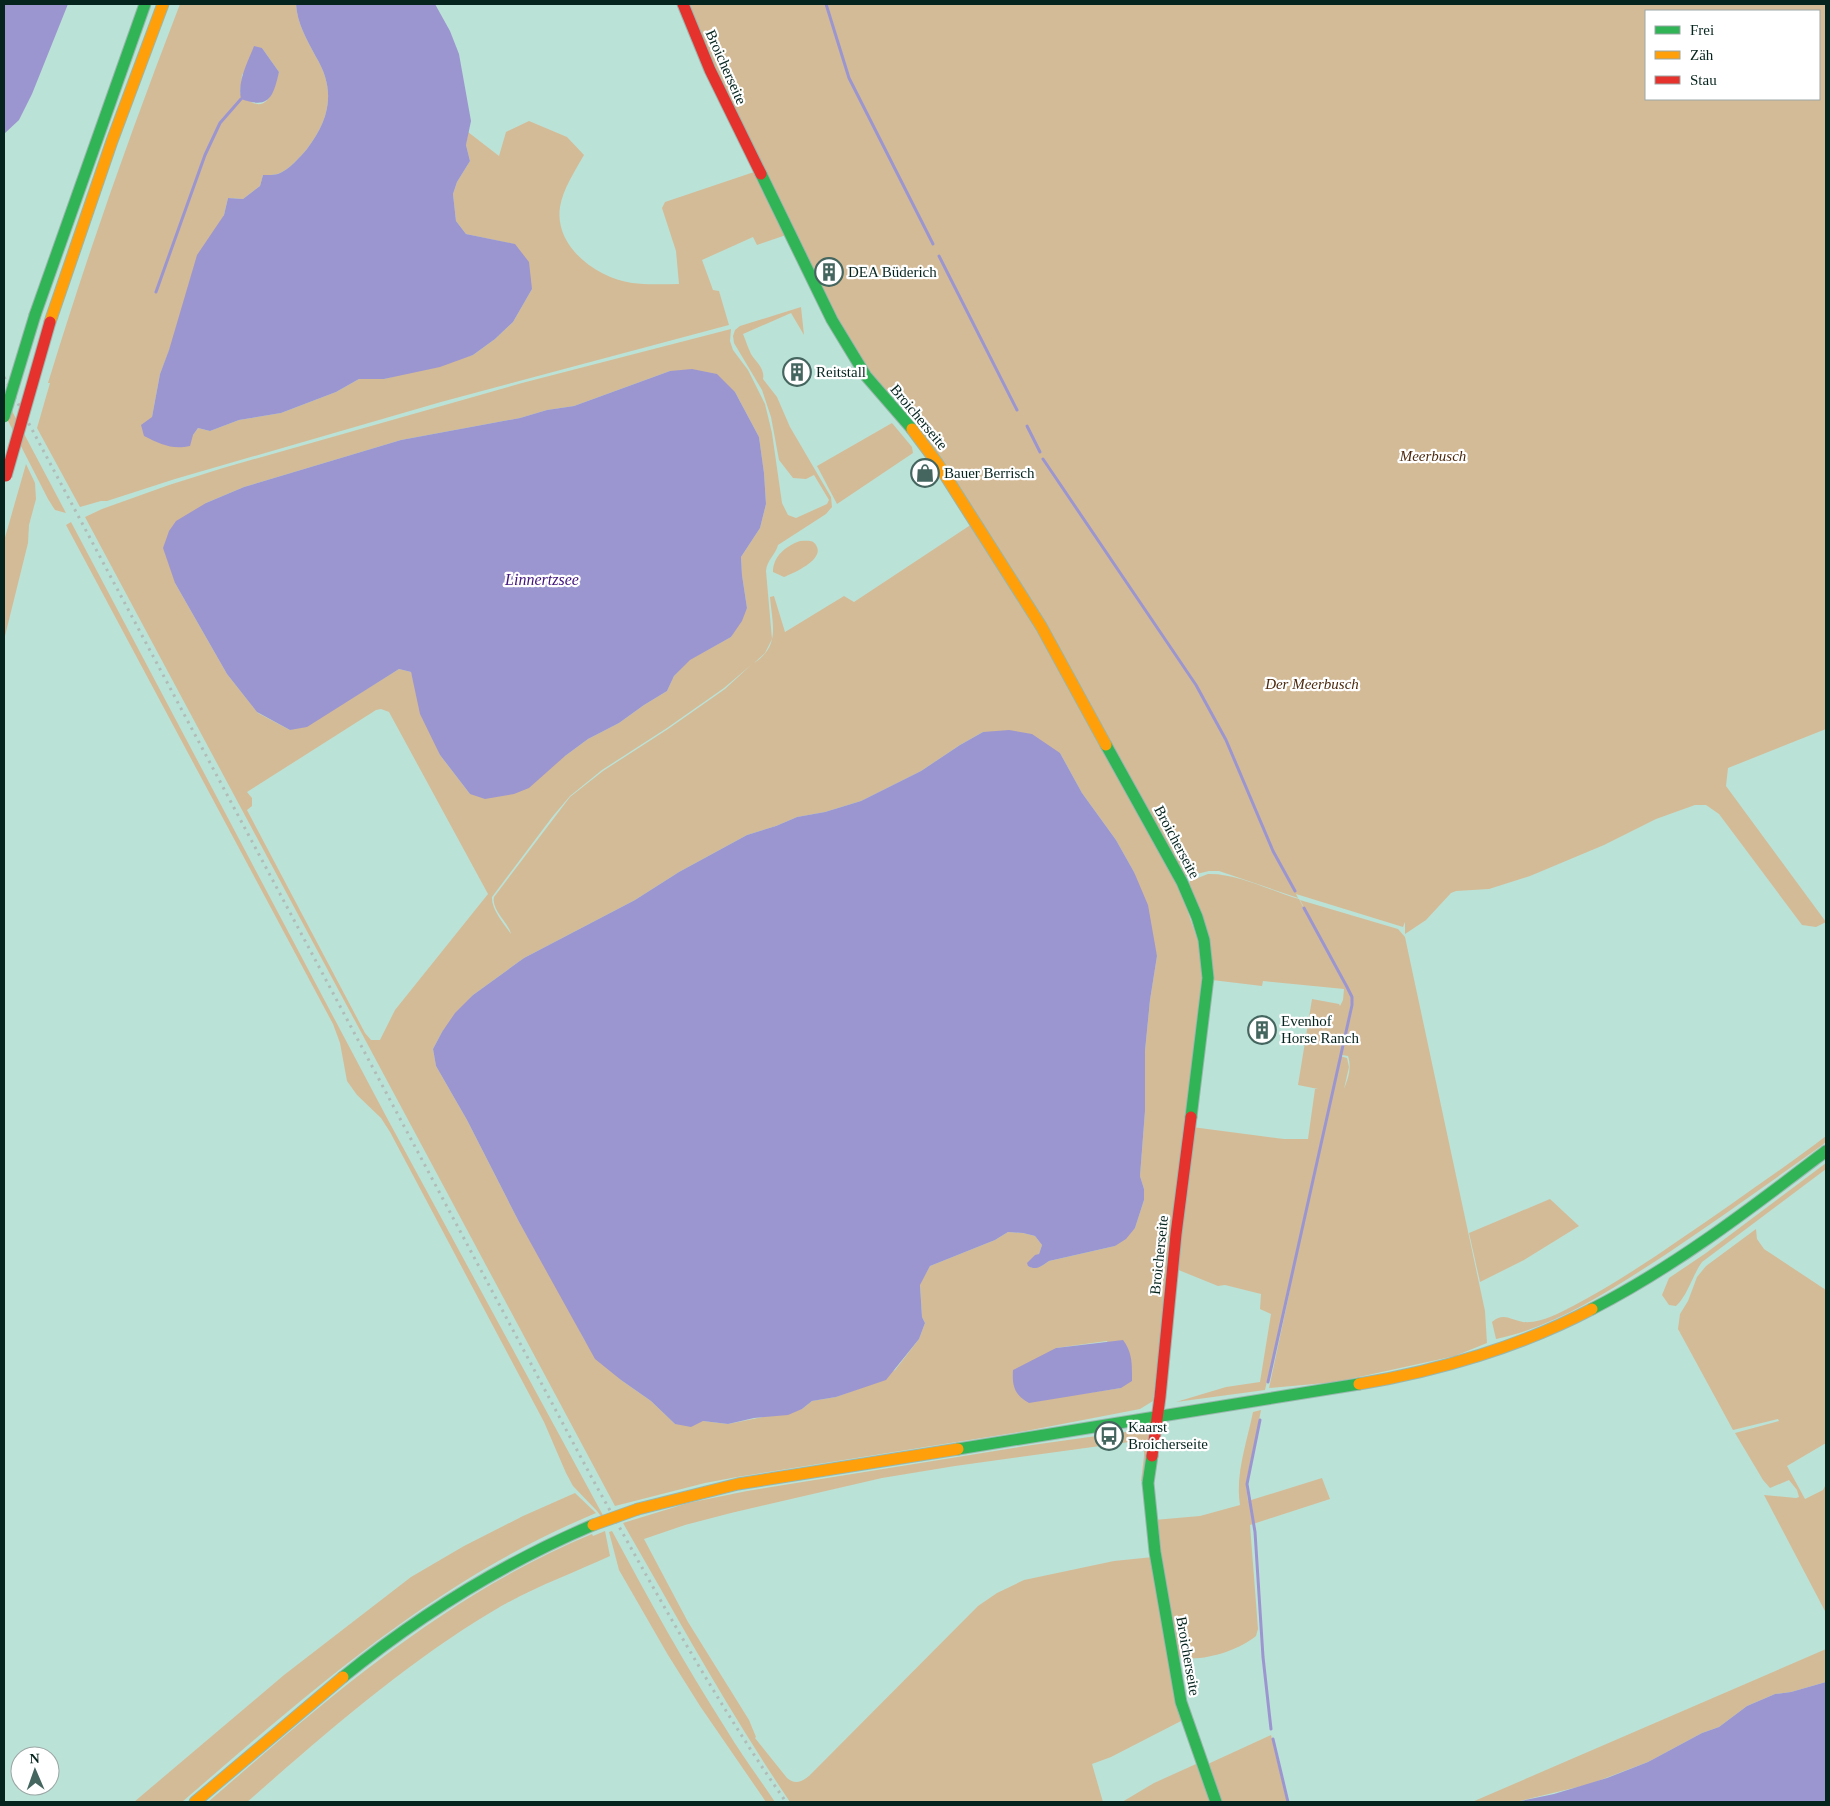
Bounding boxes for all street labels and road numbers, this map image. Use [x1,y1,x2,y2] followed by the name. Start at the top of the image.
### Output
[702,27,750,107] street label: Broicherseite
[887,381,951,453] street label: Broicherseite
[1151,803,1203,881] street label: Broicherseite
[1147,1214,1171,1296] street label: Broicherseite
[1173,1615,1203,1697] street label: Broicherseite

